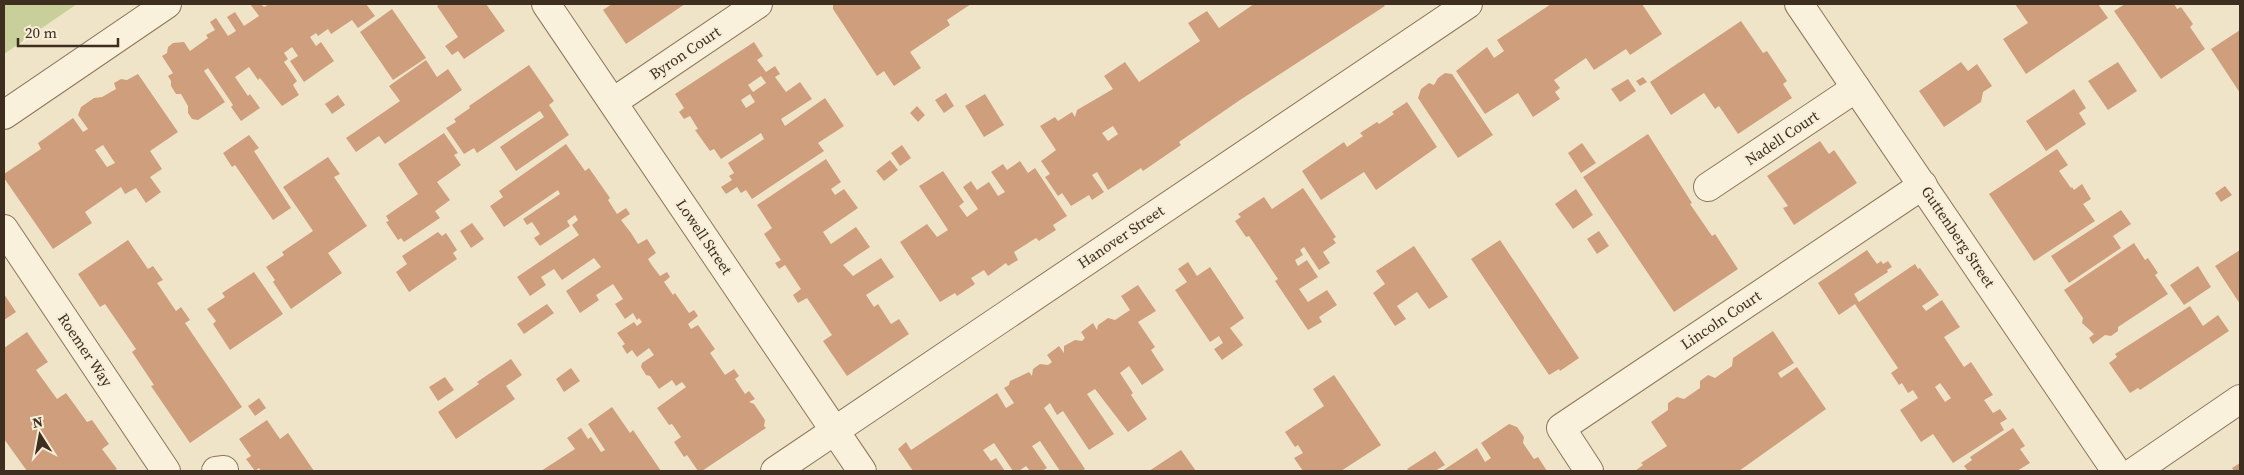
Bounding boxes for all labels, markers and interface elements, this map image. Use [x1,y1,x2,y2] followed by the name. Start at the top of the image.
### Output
[18,15,118,47] scale bar
[645,21,725,84] street label: Byron Court
[25,22,57,43] text: 20 m
[1741,105,1823,170] street label: Nadell Court
[1917,182,2000,292] street label: Guttenberg Street
[671,195,738,279] street label: Lowell Street
[1073,200,1168,273] street label: Hanover Street
[1676,285,1765,354] street label: Lincoln Court
[53,309,118,391] street label: Roemer Way
[15,410,65,460] north arrow
[31,411,44,433] text: N

